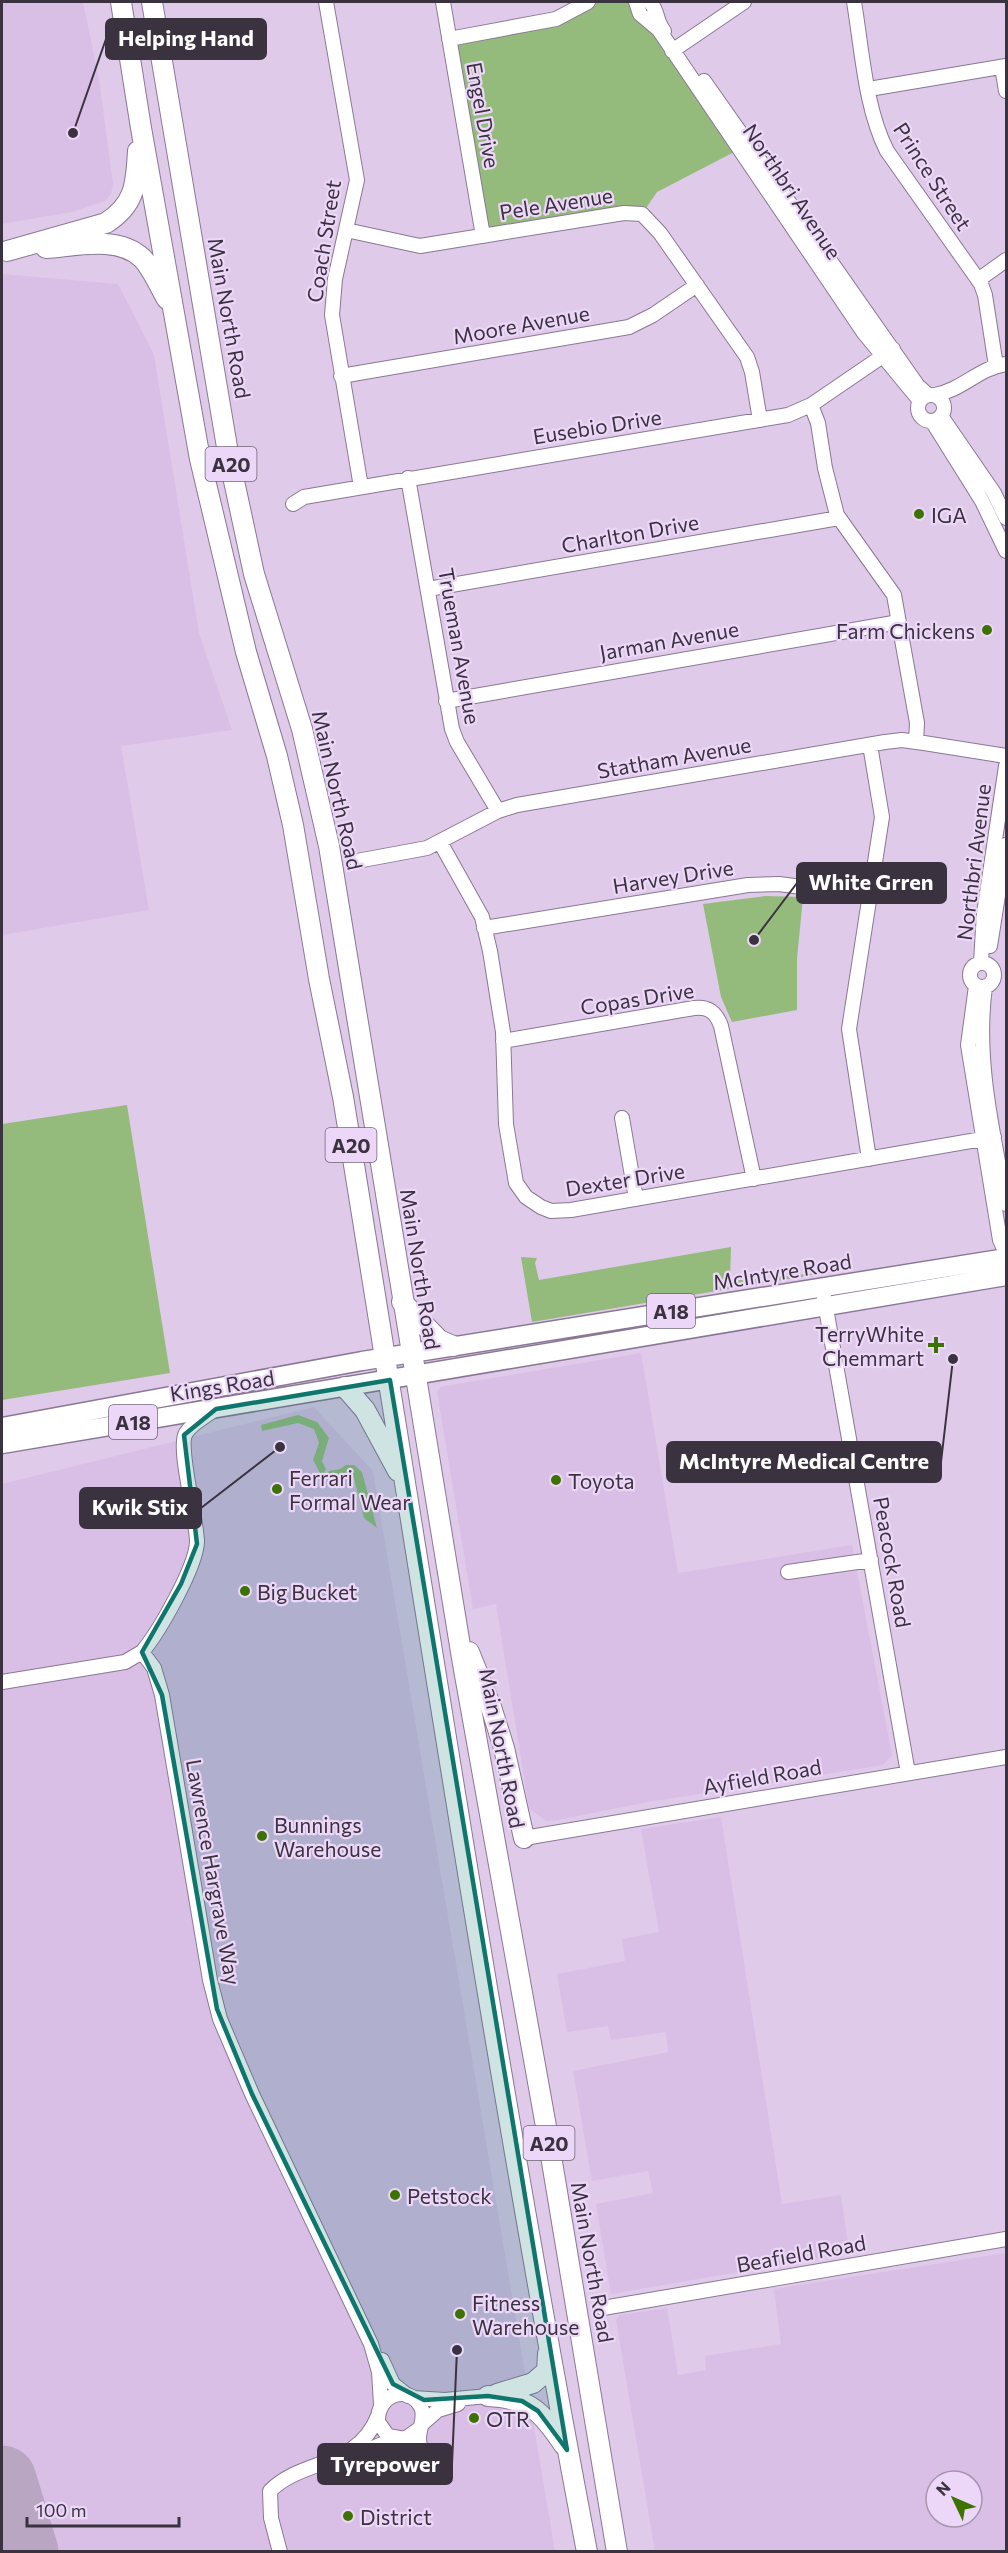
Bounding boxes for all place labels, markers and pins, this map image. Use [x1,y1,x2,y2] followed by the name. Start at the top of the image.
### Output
[106,19,266,59] callout: Helping Hand
[931,502,967,527] place label: IGA
[912,507,926,521] marker: IGA
[836,618,975,643] place label: Farm Chickens
[980,623,994,637] marker: Farm Chickens
[797,863,946,903] callout: White Grren
[815,1321,924,1370] place label: TerryWhite Chemmart
[929,1338,943,1352] marker: TerryWhite Chemmart
[667,1442,941,1482] callout: McIntyre Medical Centre
[289,1465,411,1514] place label: Ferrari Formal Wear
[568,1468,635,1493] place label: Toyota
[549,1473,563,1487] marker: Toyota
[270,1482,284,1496] marker: Ferrari Formal Wear
[80,1488,201,1528] callout: Kwik Stix
[257,1579,357,1604] place label: Big Bucket
[238,1584,252,1598] marker: Big Bucket
[274,1812,381,1861] place label: Bunnings Warehouse
[255,1829,269,1843] marker: Bunnings Warehouse
[407,2183,492,2208] place label: Petstock
[388,2188,402,2202] marker: Petstock
[472,2290,579,2339] place label: Fitness Warehouse
[453,2307,467,2321] marker: Fitness Warehouse
[486,2406,530,2431] place label: OTR
[467,2411,481,2425] marker: OTR
[318,2444,452,2484] callout: Tyrepower
[360,2504,432,2529] place label: District
[341,2509,355,2523] marker: District

